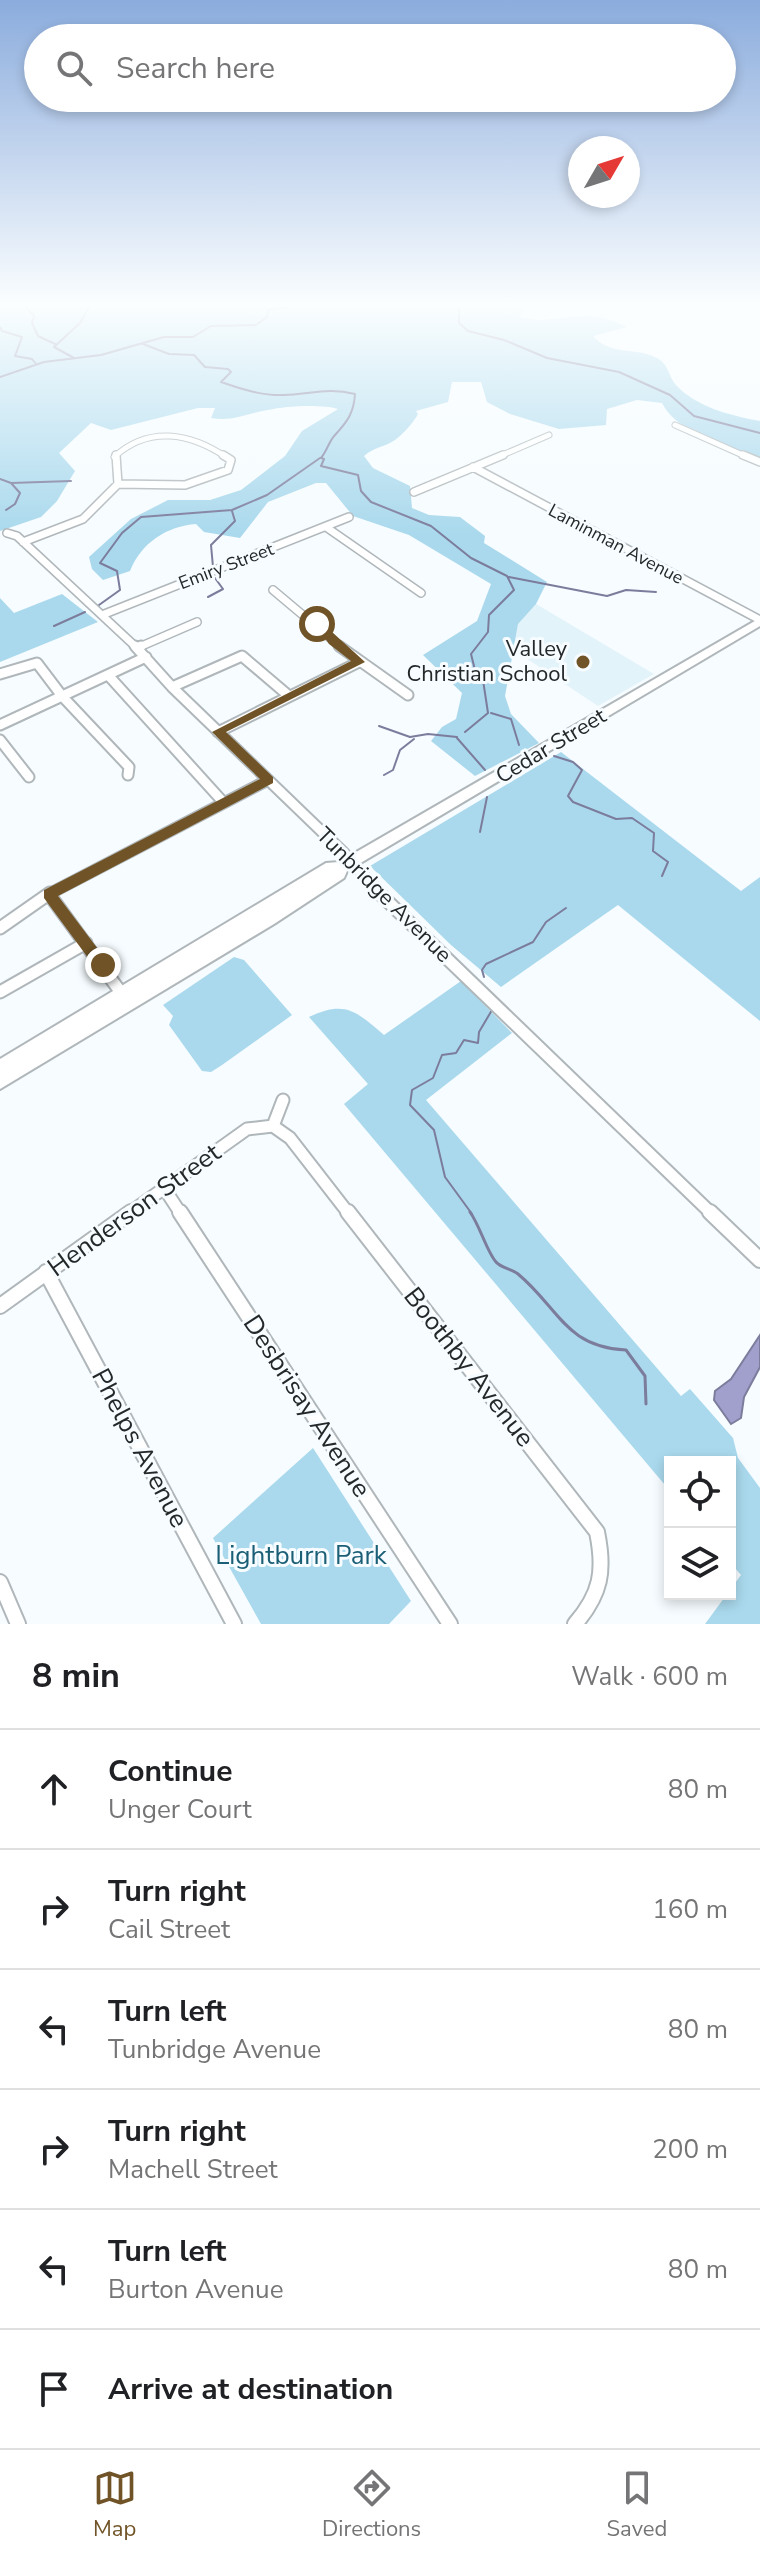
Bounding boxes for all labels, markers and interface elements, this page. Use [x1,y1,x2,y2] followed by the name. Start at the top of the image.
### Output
[24,24,736,112] search box
[52,46,96,90] icon: search
[116,48,275,89] text: Search here
[568,136,640,208] north arrow
[544,498,688,590] street label: Laminman Avenue
[175,537,278,595] street label: Emiry Street
[299,606,335,642] route start
[406,634,568,689] place label: Valley Christian School
[574,653,592,671] marker: Valley Christian School
[490,701,612,791] street label: Cedar Street
[310,821,458,969] street label: Tunbridge Avenue
[85,947,121,983] route end
[40,1135,228,1285] street label: Henderson Street
[396,1280,542,1454] street label: Boothby Avenue
[235,1308,379,1504] street label: Desbrisay Avenue
[83,1362,197,1534] street label: Phelps Avenue
[664,1456,736,1600] map controls
[664,1456,736,1528] button: locate
[664,1528,736,1600] button: layers
[215,1538,388,1573] park label: Lightburn Park
[32,1653,120,1699] text: 8 min
[571,1659,728,1694] text: Walk · 600 m
[108,1751,233,1792] text: Continue
[32,1767,76,1811] icon: ahead
[668,1772,728,1807] text: 80 m
[108,1792,251,1827] text: Unger Court
[108,1871,246,1912] text: Turn right
[32,1887,76,1931] icon: right
[652,1892,728,1927] text: 160 m
[108,1912,230,1947] text: Cail Street
[108,1991,226,2032] text: Turn left
[32,2007,76,2051] icon: left
[668,2012,728,2047] text: 80 m
[108,2032,321,2067] text: Tunbridge Avenue
[108,2111,246,2152] text: Turn right
[32,2127,76,2171] icon: right
[652,2132,728,2167] text: 200 m
[108,2152,278,2187] text: Machell Street
[108,2231,226,2272] text: Turn left
[32,2247,76,2291] icon: left
[668,2252,728,2287] text: 80 m
[108,2272,284,2307] text: Burton Avenue
[32,2367,76,2411] icon: arrive
[108,2369,393,2410] text: Arrive at destination
[93,2466,137,2544] tab: Map
[322,2466,421,2544] tab: Directions
[607,2466,667,2544] tab: Saved

